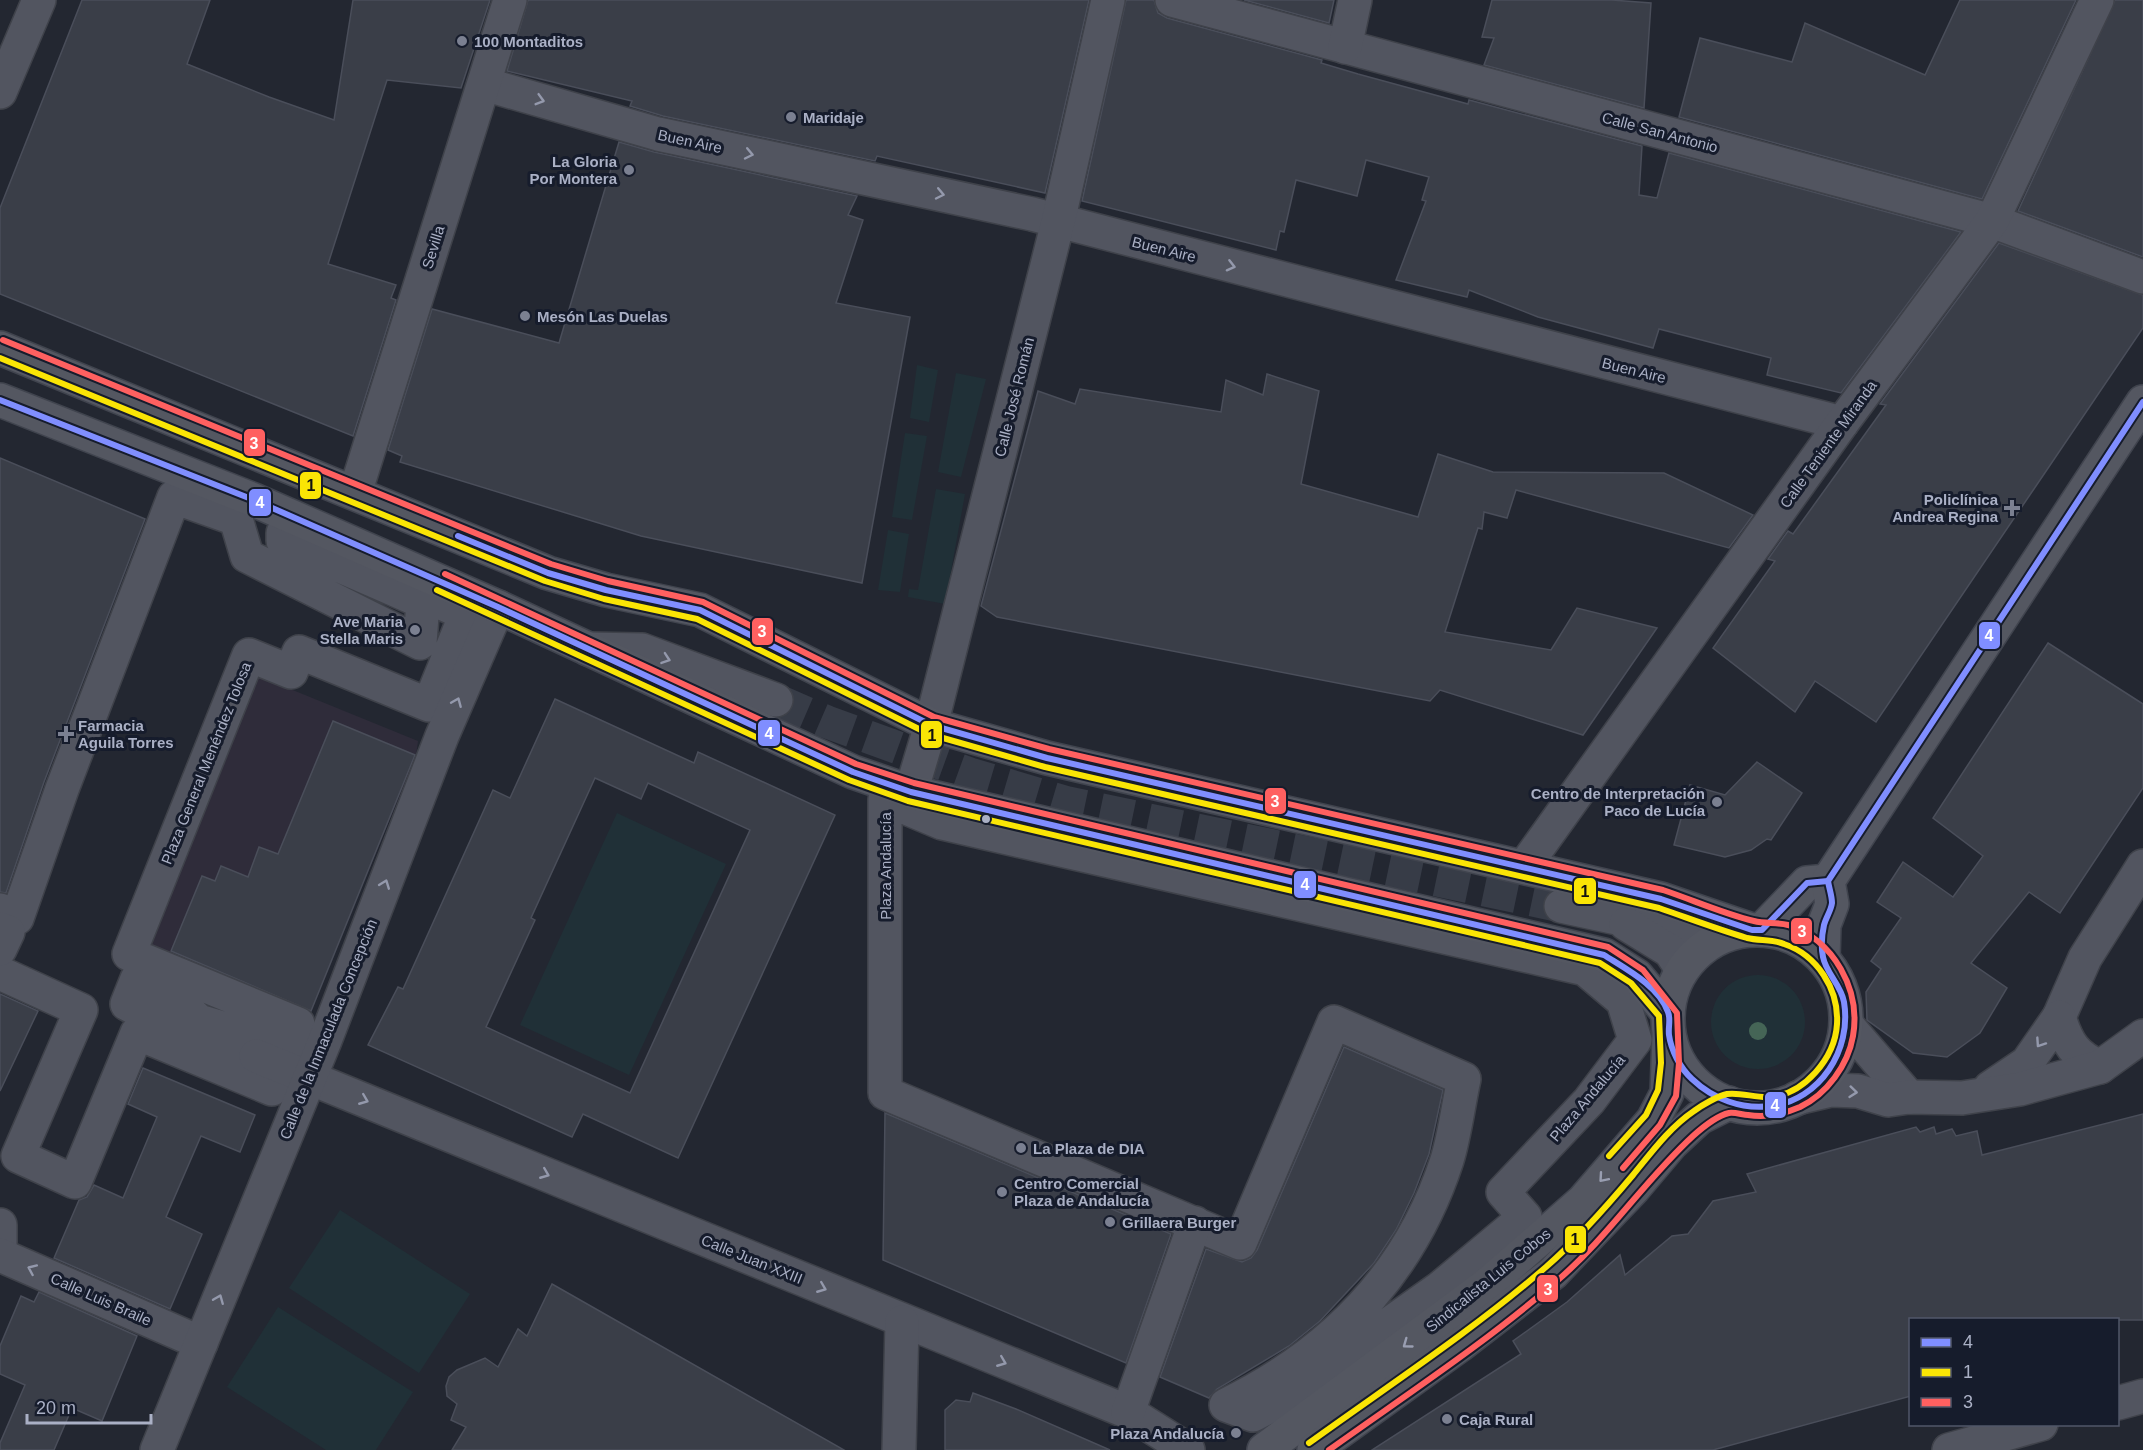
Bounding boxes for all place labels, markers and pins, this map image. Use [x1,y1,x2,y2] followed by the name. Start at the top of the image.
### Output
[474,33,583,50] place label: 100 Montaditos
[455,34,469,48] marker: 100 Montaditos
[803,109,864,126] place label: Maridaje
[784,110,798,124] marker: Maridaje
[529,153,618,187] place label: La Gloria Por Montera
[622,163,636,177] marker: La Gloria Por Montera
[537,308,668,325] place label: Mesón Las Duelas
[518,309,532,323] marker: Mesón Las Duelas
[1892,491,1999,525] place label: Policlínica Andrea Regina
[2003,499,2021,517] marker: Policlínica Andrea Regina
[320,613,404,647] place label: Ave Maria Stella Maris
[408,623,422,637] marker: Ave Maria Stella Maris
[78,717,174,751] place label: Farmacia Aguila Torres
[59,727,73,741] marker: Farmacia Aguila Torres
[1531,785,1706,819] place label: Centro de Interpretación Paco de Lucía
[1710,795,1724,809] marker: Centro de Interpretación Paco de Lucía
[980,813,992,825] unlabelled marker
[1033,1140,1145,1157] place label: La Plaza de DIA
[1014,1141,1028,1155] marker: La Plaza de DIA
[1014,1175,1150,1209] place label: Centro Comercial Plaza de Andalucía
[995,1185,1009,1199] marker: Centro Comercial Plaza de Andalucía
[1122,1214,1236,1231] place label: Grillaera Burger
[1103,1215,1117,1229] marker: Grillaera Burger
[1459,1411,1533,1428] place label: Caja Rural
[1440,1412,1454,1426] marker: Caja Rural
[1110,1425,1225,1442] place label: Plaza Andalucía
[1229,1426,1243,1440] marker: Plaza Andalucía

